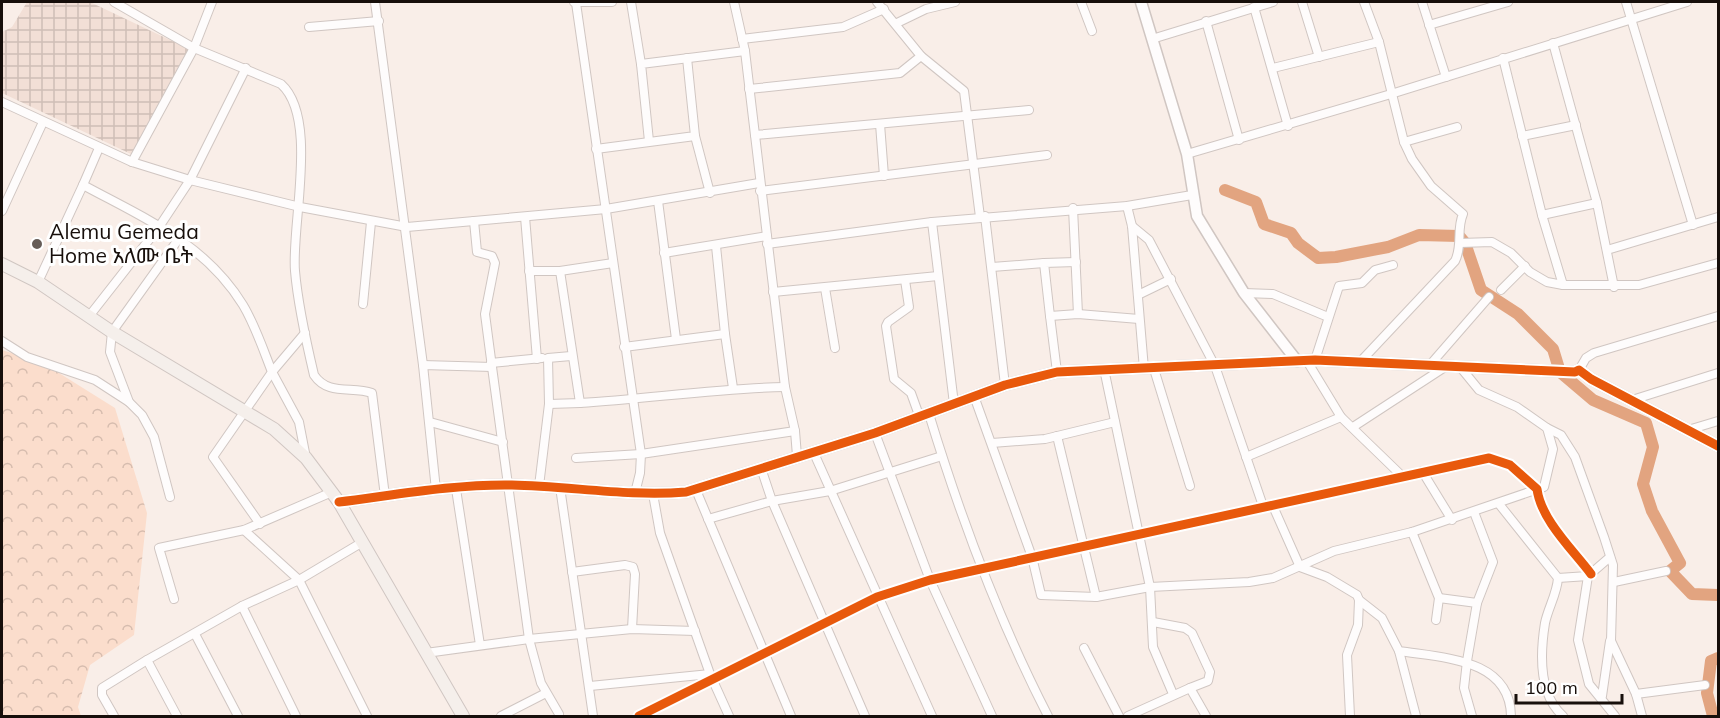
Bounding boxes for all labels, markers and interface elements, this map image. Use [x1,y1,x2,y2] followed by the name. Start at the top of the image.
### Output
[49,218,199,268] place label: Alemu Gemeda Home አለሙ ቤት
[30,237,44,251] marker: Alemu Gemeda Home አለሙ ቤት
[1516,667,1622,705] scale bar
[1525,676,1578,699] text: 100 m

